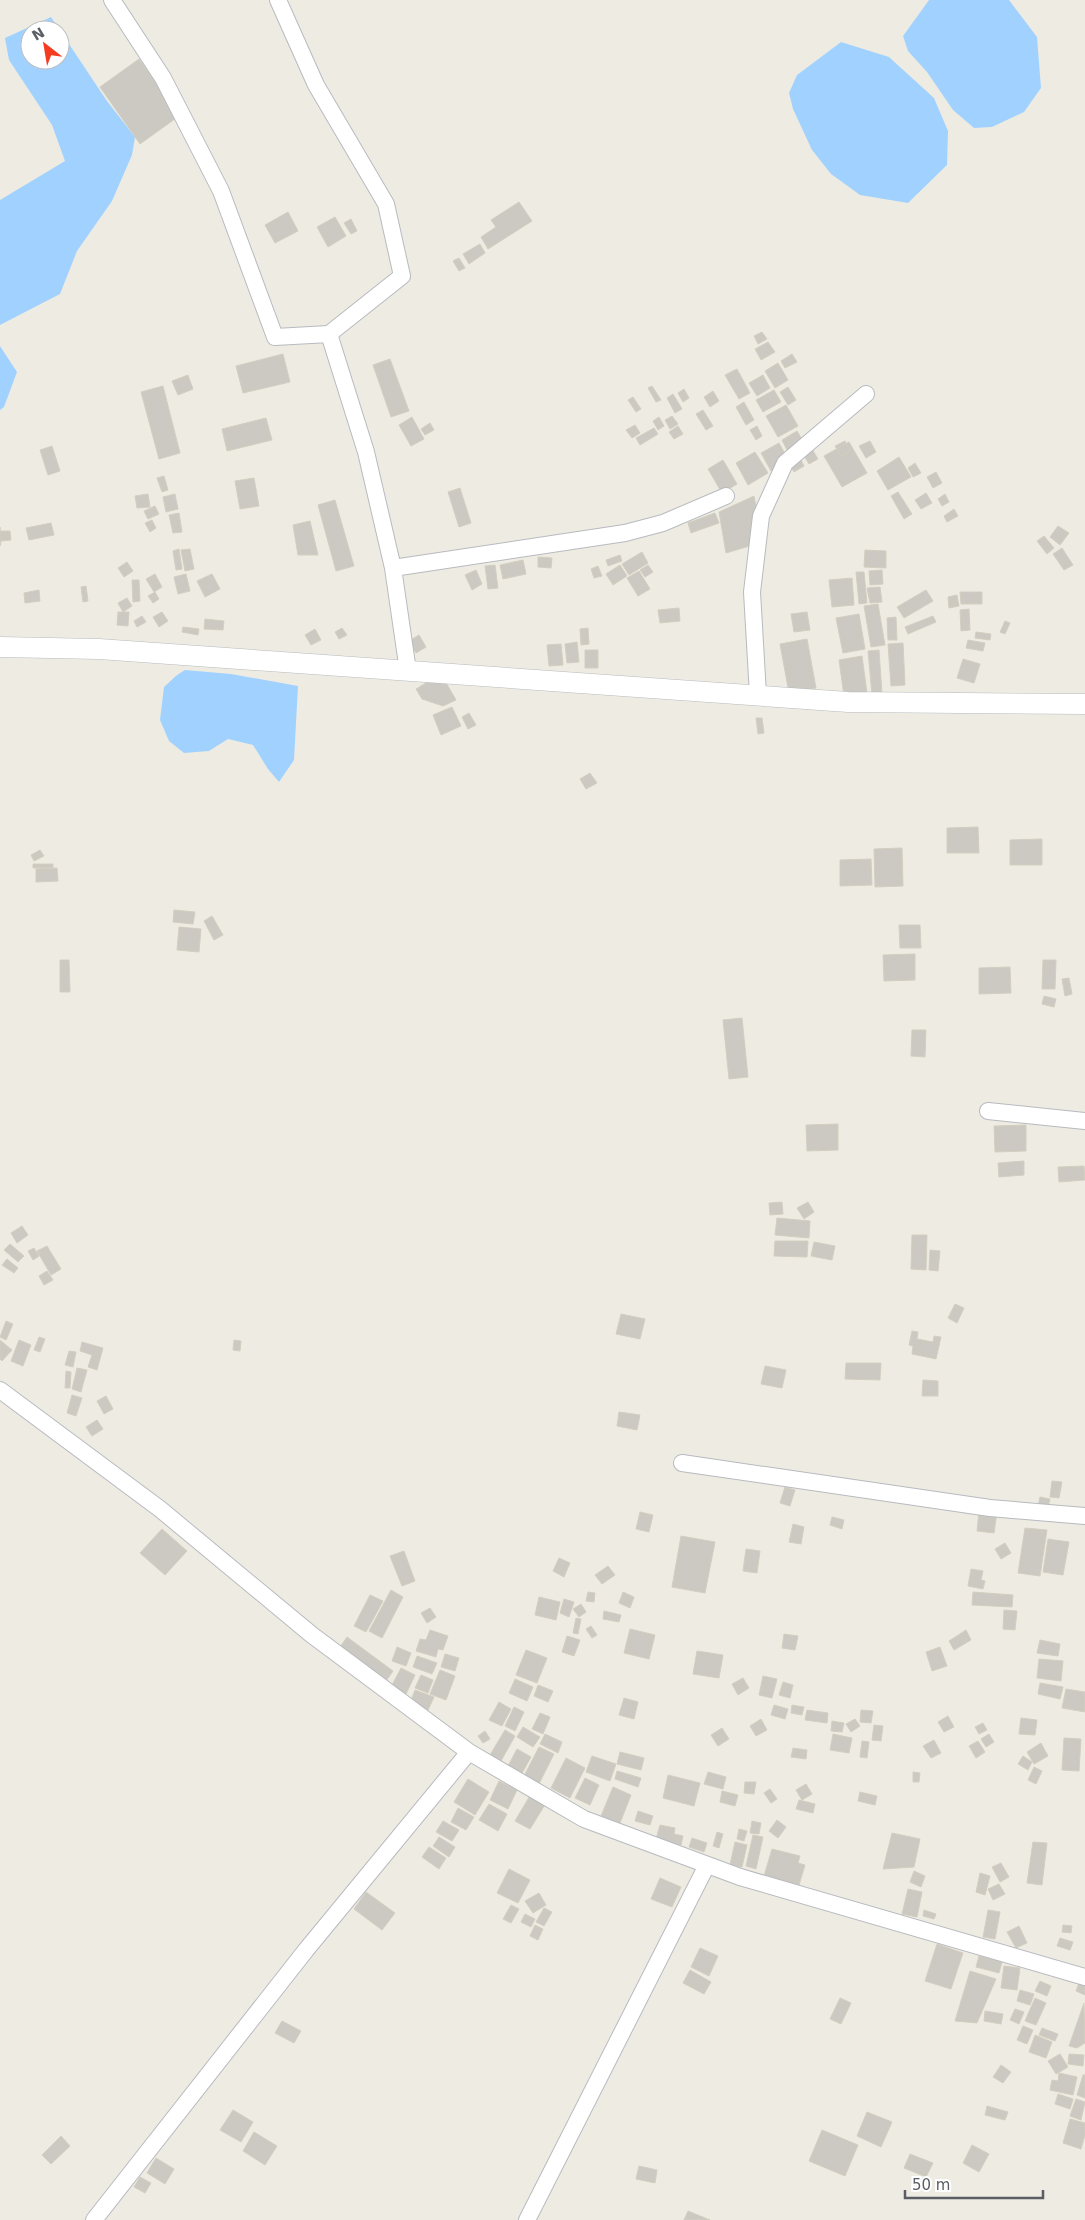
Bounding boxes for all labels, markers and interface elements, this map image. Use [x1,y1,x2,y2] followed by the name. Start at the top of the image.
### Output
[20,20,70,70] north arrow
[29,24,47,44] text: N
[905,2168,1042,2200] scale bar
[912,2176,950,2194] text: 50 m

